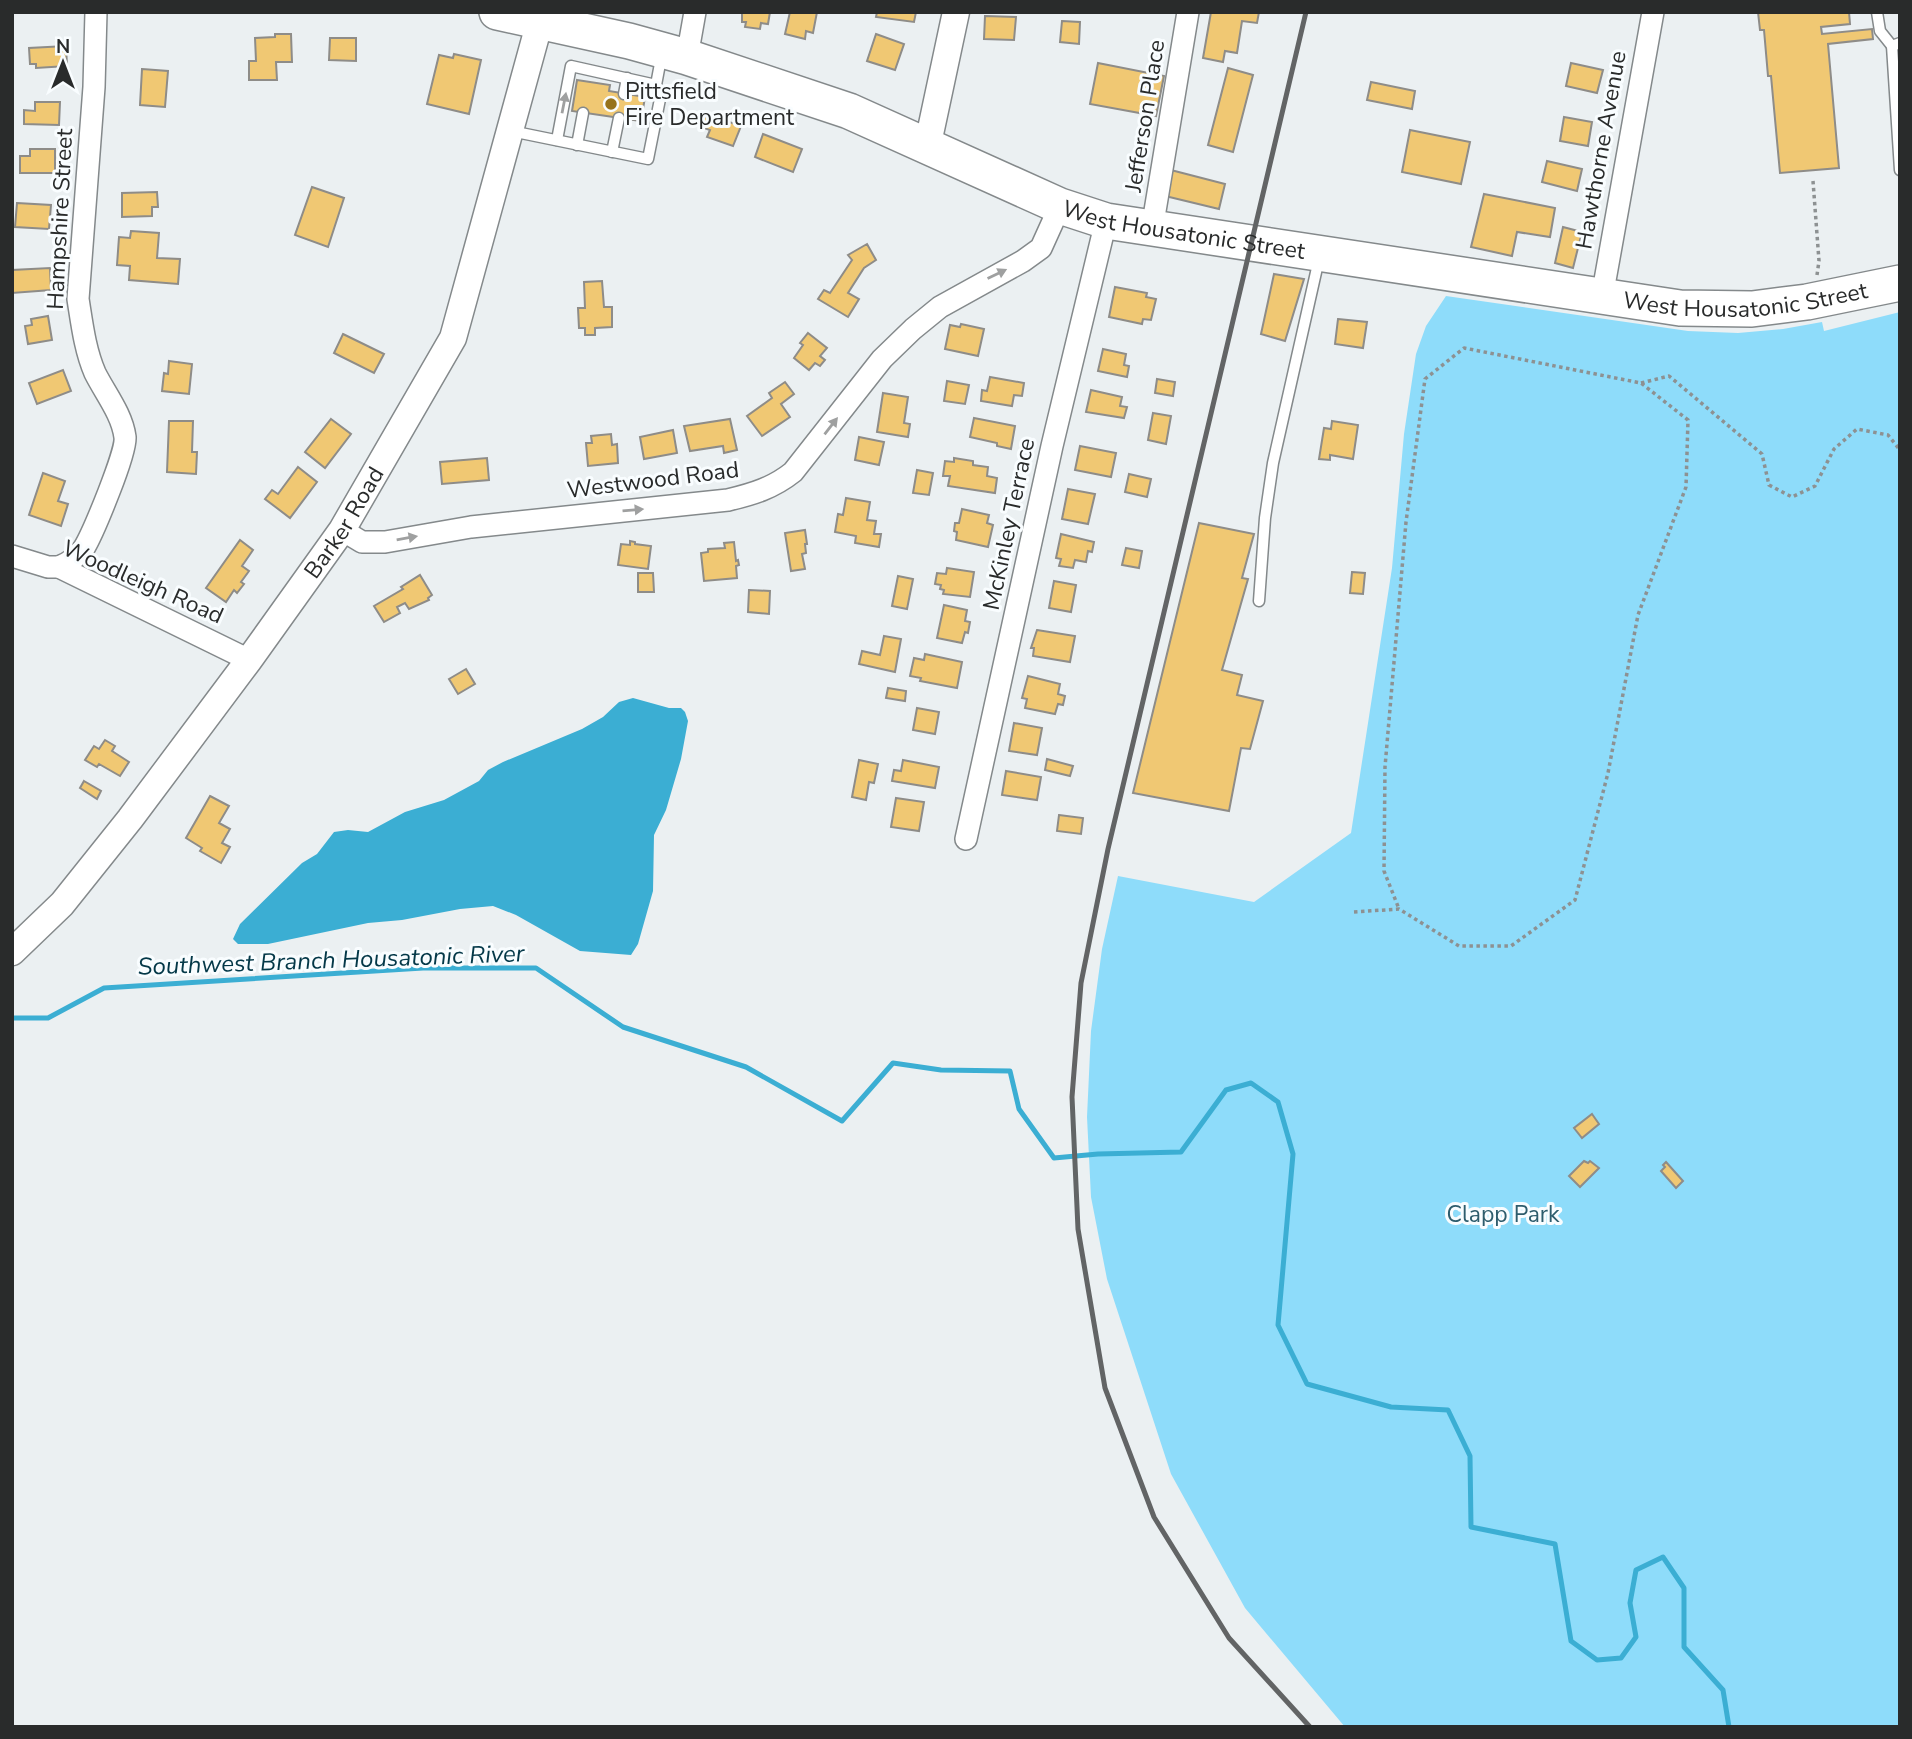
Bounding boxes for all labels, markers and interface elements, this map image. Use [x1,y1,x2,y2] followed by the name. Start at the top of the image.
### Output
[28,28,98,98] north arrow
[56,34,70,60] text: N
[1118,38,1172,195] street label: Jefferson Place
[1568,48,1634,252] street label: Hawthorne Avenue
[625,76,795,133] place label: Pittsfield Fire Department
[559,92,570,114] one-way arrow
[603,96,619,112] marker: Pittsfield Fire Department
[40,127,80,310] street label: Hampshire Street
[1058,192,1308,267] street label: West Housatonic Street
[987,269,1007,280] one-way arrow
[1621,274,1871,325] street label: West Housatonic Street
[823,417,838,435] one-way arrow
[976,435,1042,613] street label: McKinley Terrace
[565,454,741,506] street label: Westwood Road
[297,461,391,585] street label: Barker Road
[622,505,644,516] one-way arrow
[396,532,418,543] one-way arrow
[58,533,228,631] street label: Woodleigh Road
[137,937,526,983] water label: Southwest Branch Housatonic River
[1446,1199,1560,1230] park label: Clapp Park

